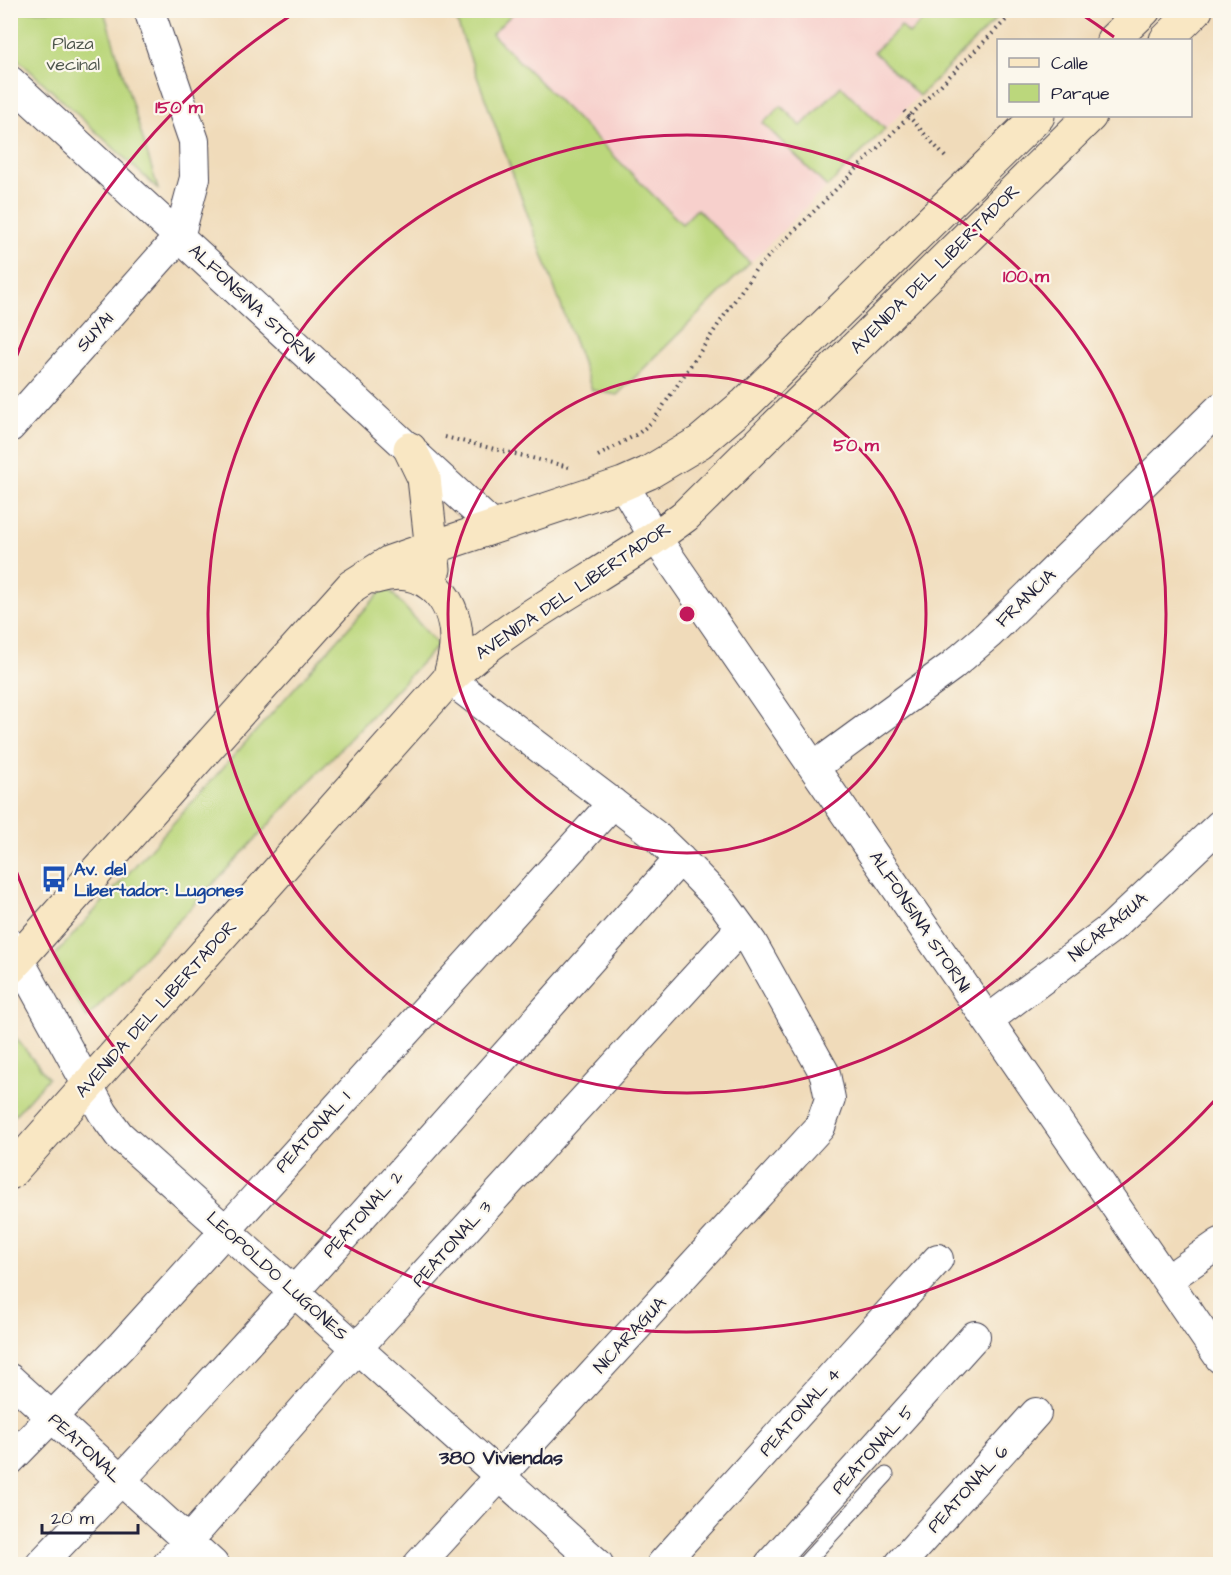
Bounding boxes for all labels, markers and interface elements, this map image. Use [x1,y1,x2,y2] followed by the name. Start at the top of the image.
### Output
[46,31,100,77] park label: Plaza vecinal
[997,39,1192,117] legend
[1051,51,1089,76] text: Calle
[1051,81,1110,106] text: Parque
[155,95,204,120] text: 150 m
[845,179,1025,359] street label: AVENIDA DEL LIBERTADOR
[183,238,321,370] street label: ALFONSINA STORNI
[1003,264,1050,289] text: 100 m
[70,307,120,357] street label: SUYAI
[833,433,880,458] text: 50 m
[470,516,676,666] street label: AVENIDA DEL LIBERTADOR
[990,563,1062,633] street label: FRANCIA
[677,604,697,624] centre of rings
[863,846,977,998] street label: ALFONSINA STORNI
[74,857,244,904] place label: Av. del Libertador: Lugones
[39,864,69,894] bus stop icon: Av. del Libertador: Lugones
[1063,886,1153,968] street label: NICARAGUA
[70,915,242,1103] street label: AVENIDA DEL LIBERTADOR
[270,1086,356,1178] street label: PEATONAL 1
[317,1164,409,1263] street label: PEATONAL 2
[406,1195,498,1293] street label: PEATONAL 3
[201,1206,353,1346] street label: LEOPOLDO LUGONES
[588,1291,672,1379] street label: NICARAGUA
[753,1362,847,1462] street label: PEATONAL 4
[826,1400,920,1500] street label: PEATONAL 5
[43,1407,128,1489] street label: PEATONAL
[922,1439,1014,1539] street label: PEATONAL 6
[438,1444,563,1472] district label: 380 Viviendas
[42,1497,138,1535] scale bar
[51,1506,94,1531] text: 20 m

